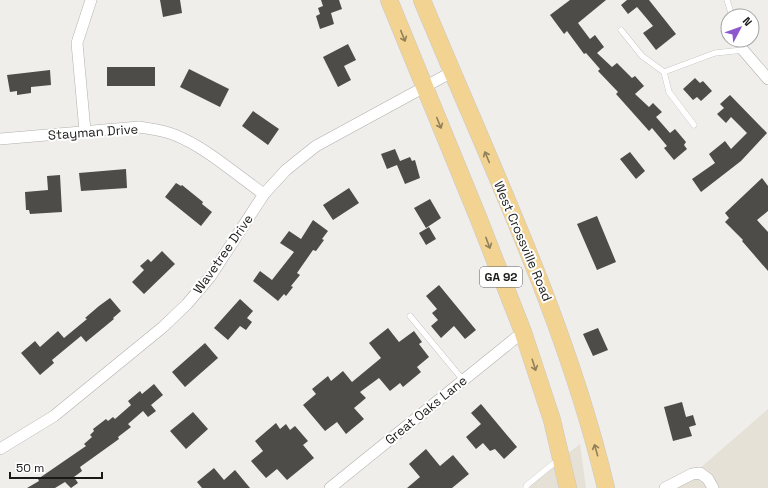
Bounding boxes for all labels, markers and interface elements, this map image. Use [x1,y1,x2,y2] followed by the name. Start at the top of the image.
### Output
[720,8,760,48] north arrow
[740,14,755,29] text: N
[400,30,408,42] one-way arrow
[436,117,444,129] one-way arrow
[47,120,139,144] street label: Stayman Drive
[483,151,491,163] one-way arrow
[490,178,556,304] street label: West Crossville Road
[189,211,257,297] street label: Wavetree Drive
[485,237,493,249] one-way arrow
[480,267,522,287] road number: GA 92
[530,359,538,371] one-way arrow
[381,372,471,448] street label: Great Oaks Lane
[592,444,599,457] one-way arrow
[10,454,102,480] scale bar
[16,460,44,476] text: 50 m

